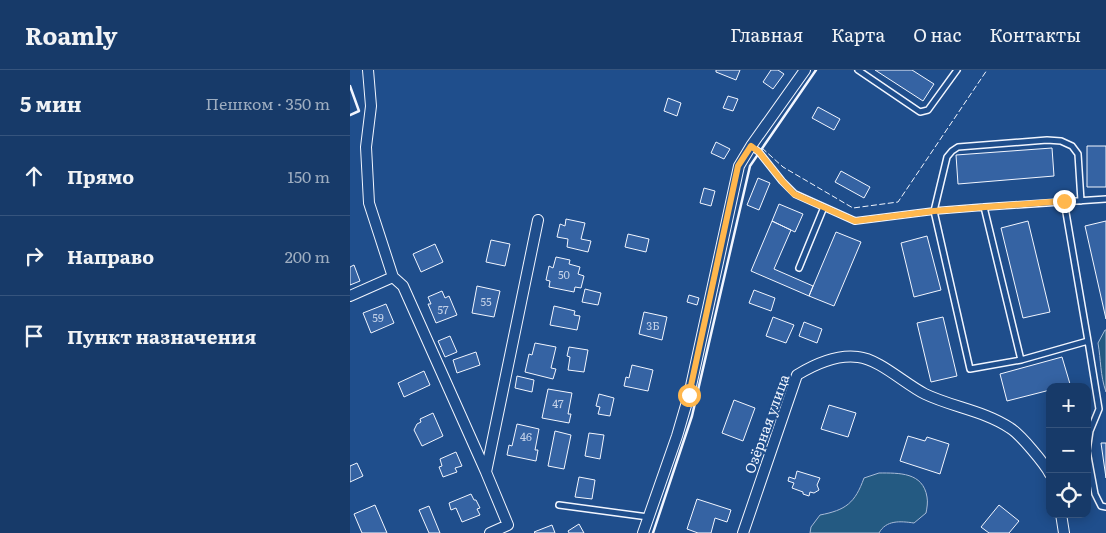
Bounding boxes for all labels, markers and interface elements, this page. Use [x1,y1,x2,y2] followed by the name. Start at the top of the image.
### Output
[25,17,118,52] text: Roamly
[730,21,803,48] text: Главная
[831,21,885,48] text: Карта
[913,21,961,48] text: О нас
[989,21,1081,48] text: Контакты
[20,87,82,118] text: 5 мин
[205,91,330,115] text: Пешком · 350 m
[20,162,48,190] icon: ahead
[67,162,134,190] text: Прямо
[287,164,330,188] text: 150 m
[1053,190,1076,213] route end
[20,242,48,270] icon: right
[67,242,154,270] text: Направо
[285,244,330,268] text: 200 m
[558,266,570,282] house number: 50
[480,293,492,309] house number: 55
[437,301,449,317] house number: 57
[372,309,384,325] house number: 59
[646,317,660,333] house number: 3Б
[20,322,48,350] icon: arrive
[67,322,256,350] text: Пункт назначения
[739,371,794,476] street label: Озёрная улица
[1046,383,1091,518] map controls
[1046,383,1091,428] button: +
[678,384,701,407] route start
[552,395,564,411] house number: 47
[520,428,532,444] house number: 46
[1046,428,1091,473] button: −
[1046,473,1091,518] button: locate

